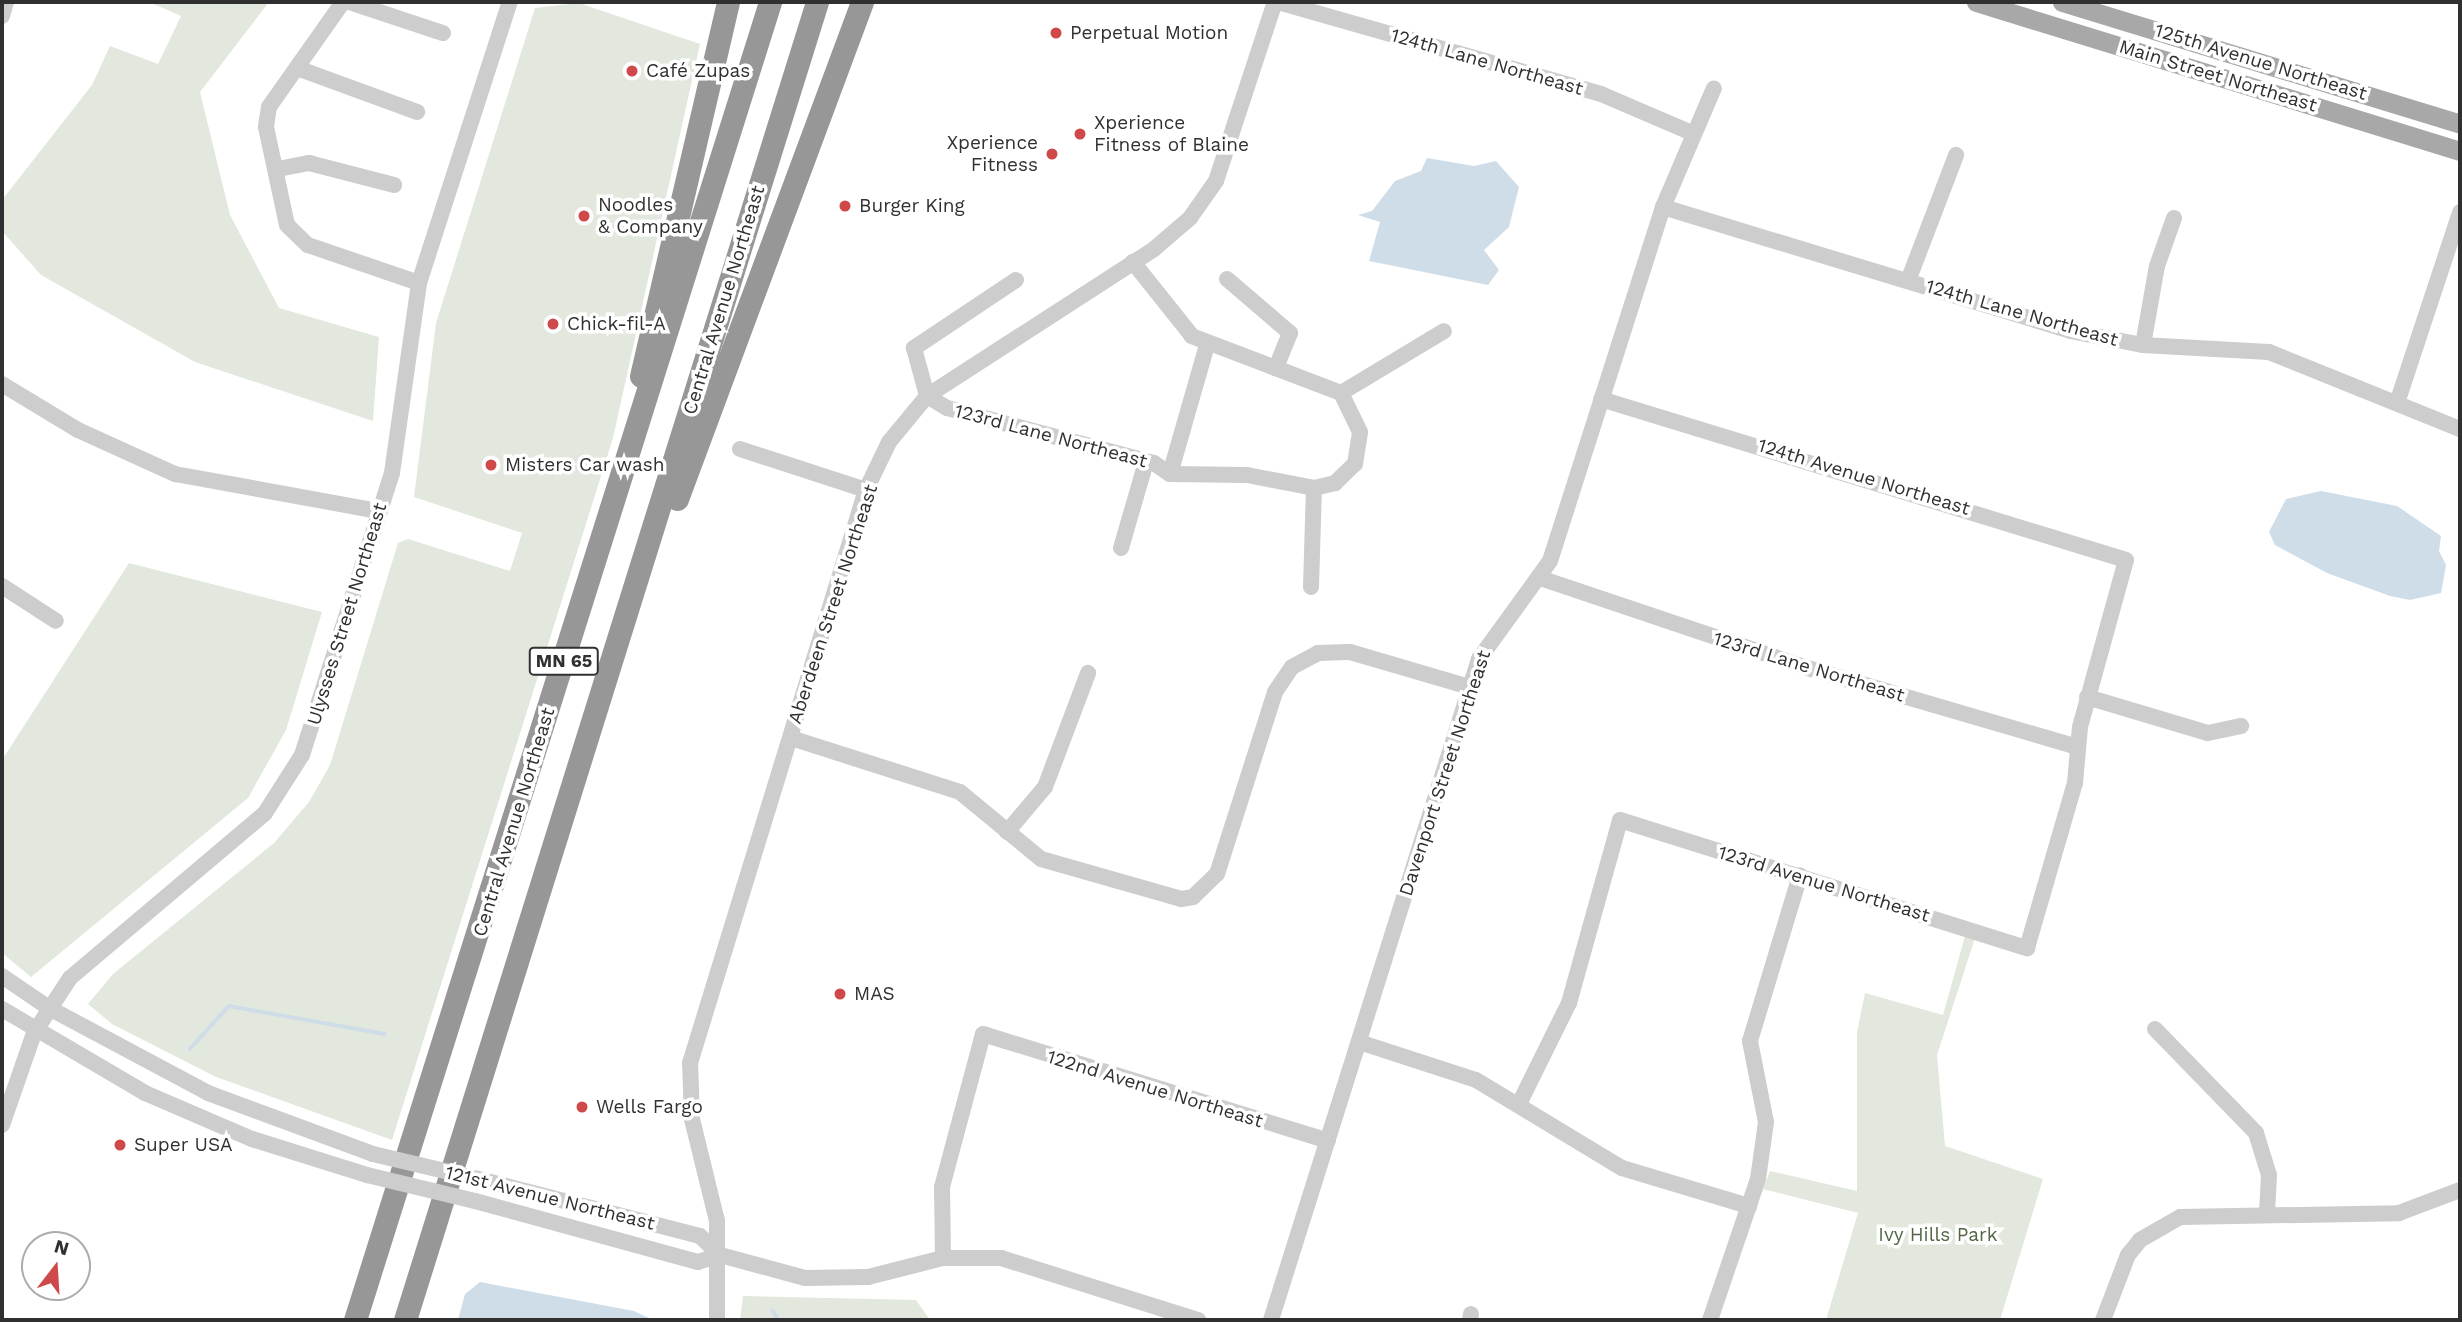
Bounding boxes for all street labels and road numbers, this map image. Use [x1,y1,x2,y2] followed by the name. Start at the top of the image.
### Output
[2152,19,2370,105] street label: 125th Avenue Northeast
[1388,24,1586,100] street label: 124th Lane Northeast
[2116,35,2320,117] street label: Main Street Northeast
[678,182,770,418] street label: Central Avenue Northeast
[1923,275,2121,351] street label: 124th Lane Northeast
[952,399,1150,473] street label: 123rd Lane Northeast
[1755,434,1973,520] street label: 124th Avenue Northeast
[783,481,883,727] street label: Aberdeen Street Northeast
[302,500,392,728] street label: Ulysses Street Northeast
[1711,627,1907,707] street label: 123rd Lane Northeast
[527,646,601,676] road number: MN 65
[1394,647,1496,899] street label: Davenport Street Northeast
[468,704,560,940] street label: Central Avenue Northeast
[1715,841,1933,927] street label: 123rd Avenue Northeast
[1044,1045,1266,1133] street label: 122nd Avenue Northeast
[443,1161,657,1235] street label: 121st Avenue Northeast

